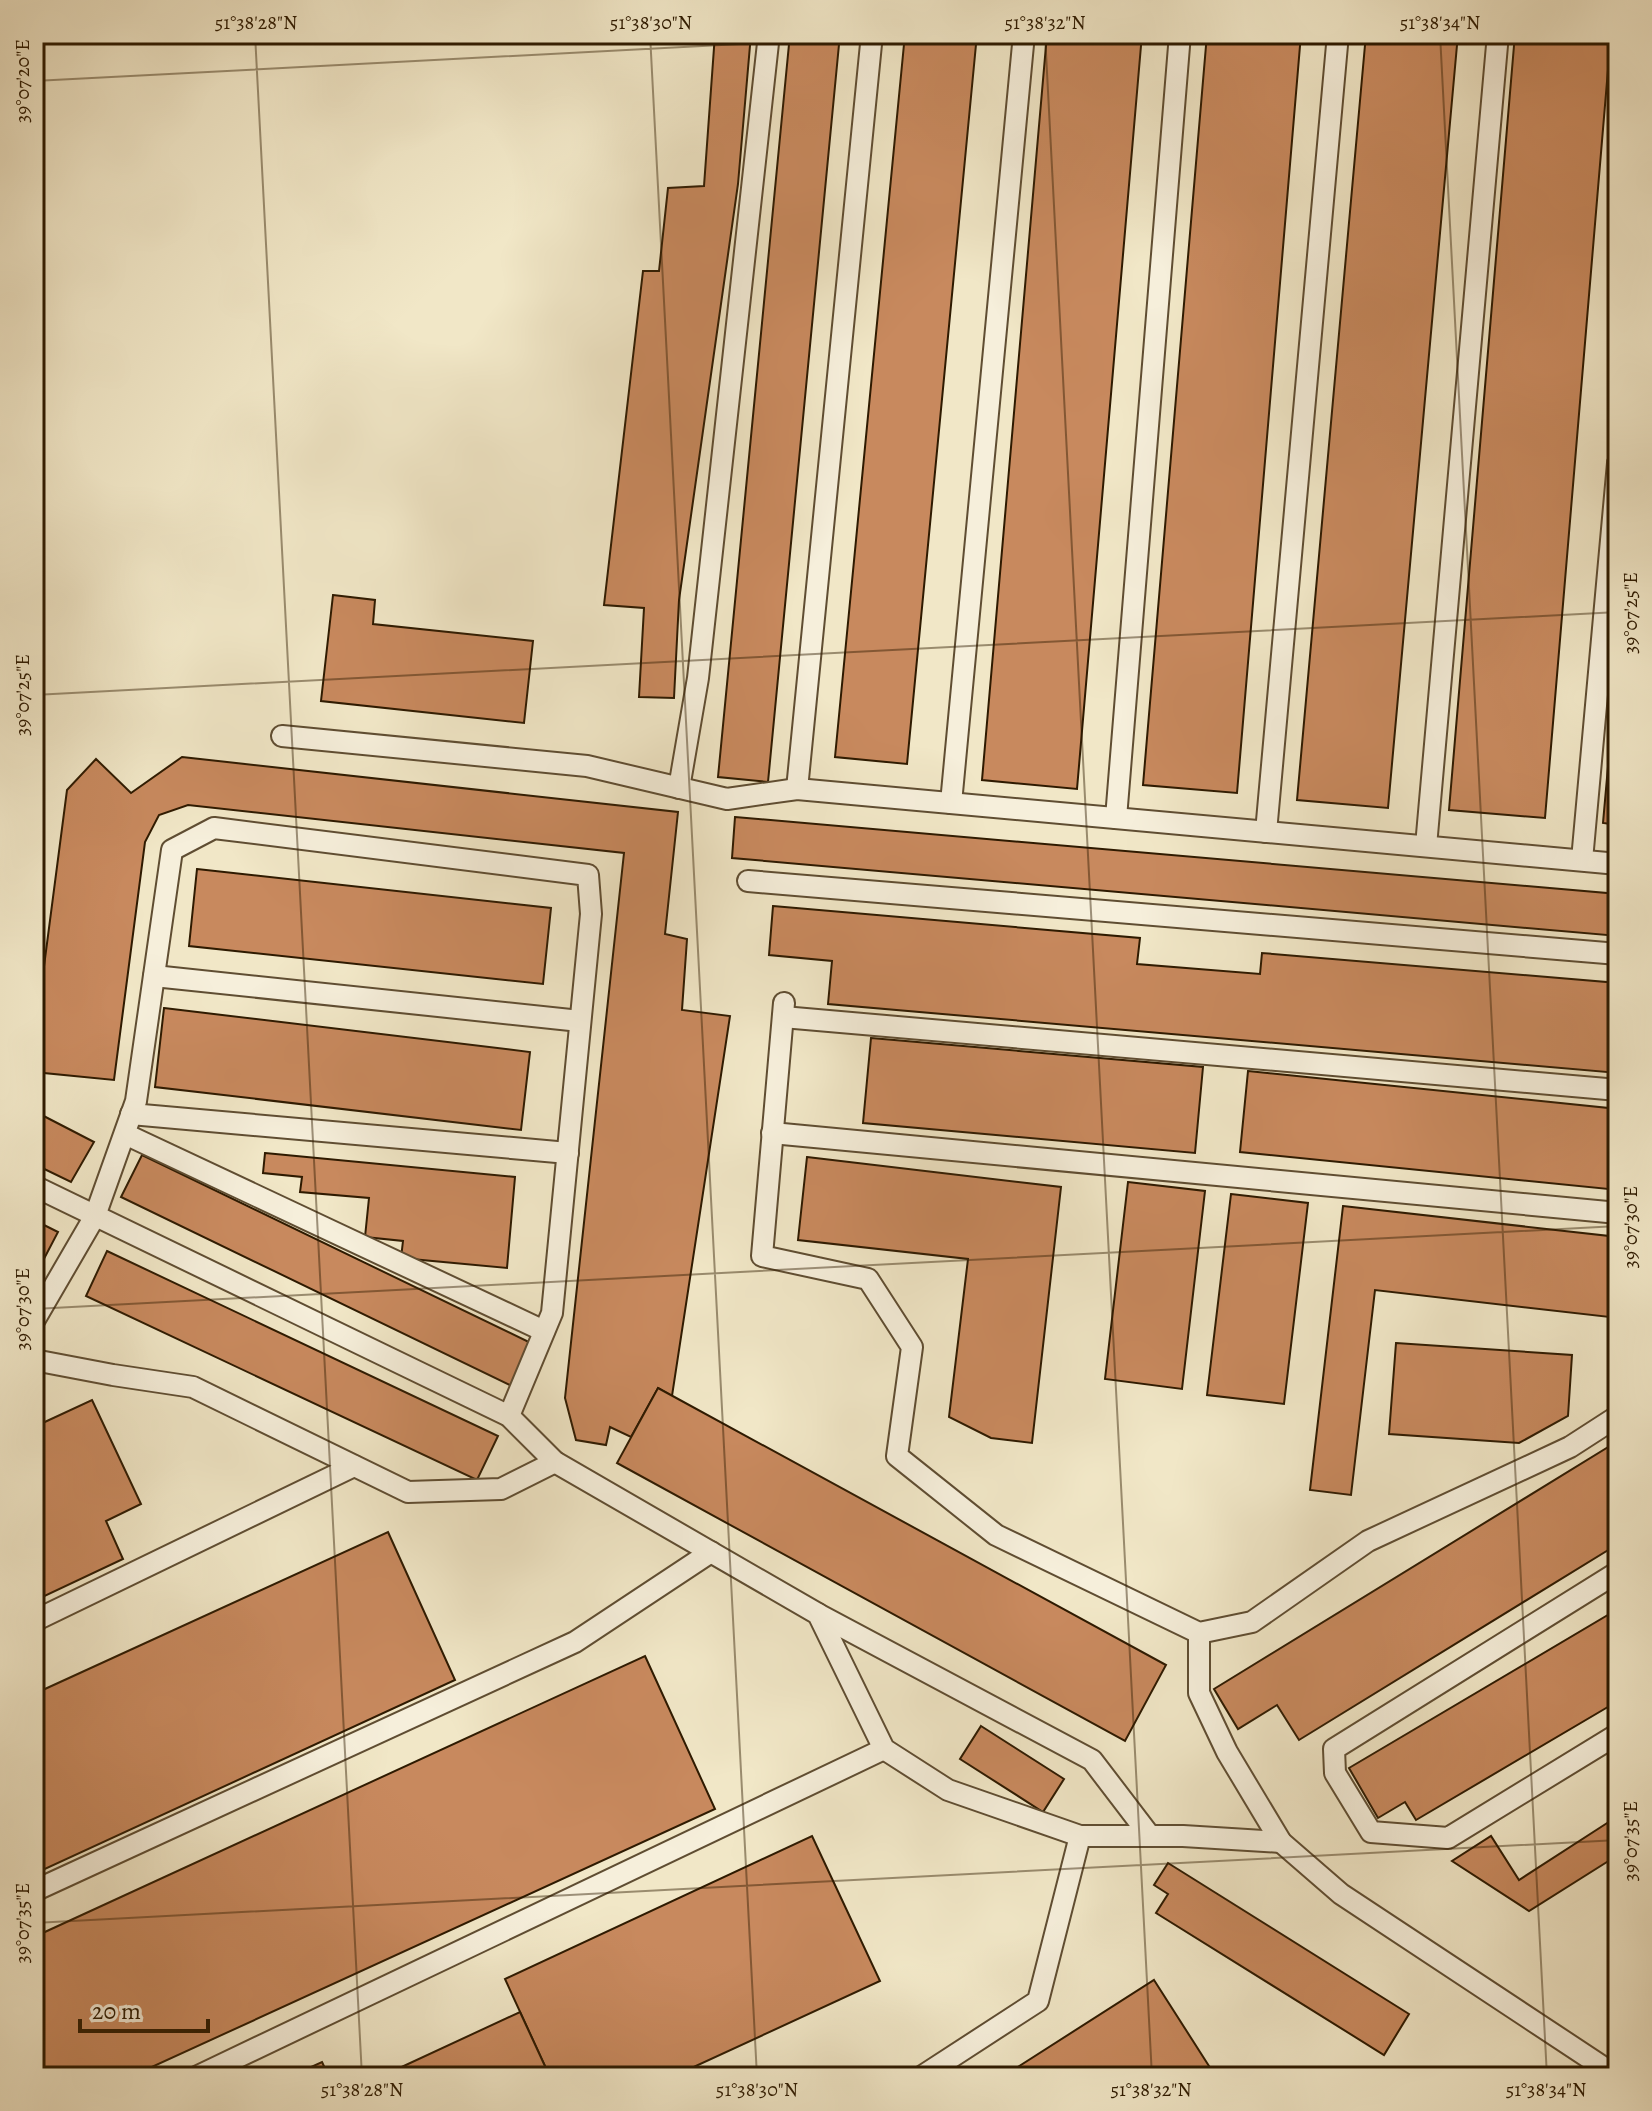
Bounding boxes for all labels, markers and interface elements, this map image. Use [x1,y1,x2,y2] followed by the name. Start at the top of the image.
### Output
[215,9,297,36] text: 51°38'28"N
[610,9,692,36] text: 51°38'30"N
[1004,9,1086,36] text: 51°38'32"N
[1400,9,1480,36] text: 51°38'34"N
[9,39,36,123] text: 39°07'20"E
[1617,572,1644,654] text: 39°07'25"E
[9,654,36,736] text: 39°07'25"E
[1617,1186,1644,1268] text: 39°07'30"E
[9,1268,36,1350] text: 39°07'30"E
[1617,1801,1644,1881] text: 39°07'35"E
[9,1883,36,1963] text: 39°07'35"E
[80,1983,208,2033] scale bar
[92,1995,141,2027] text: 20 m
[321,2076,403,2103] text: 51°38'28"N
[716,2076,798,2103] text: 51°38'30"N
[1110,2076,1192,2103] text: 51°38'32"N
[1506,2076,1586,2103] text: 51°38'34"N

